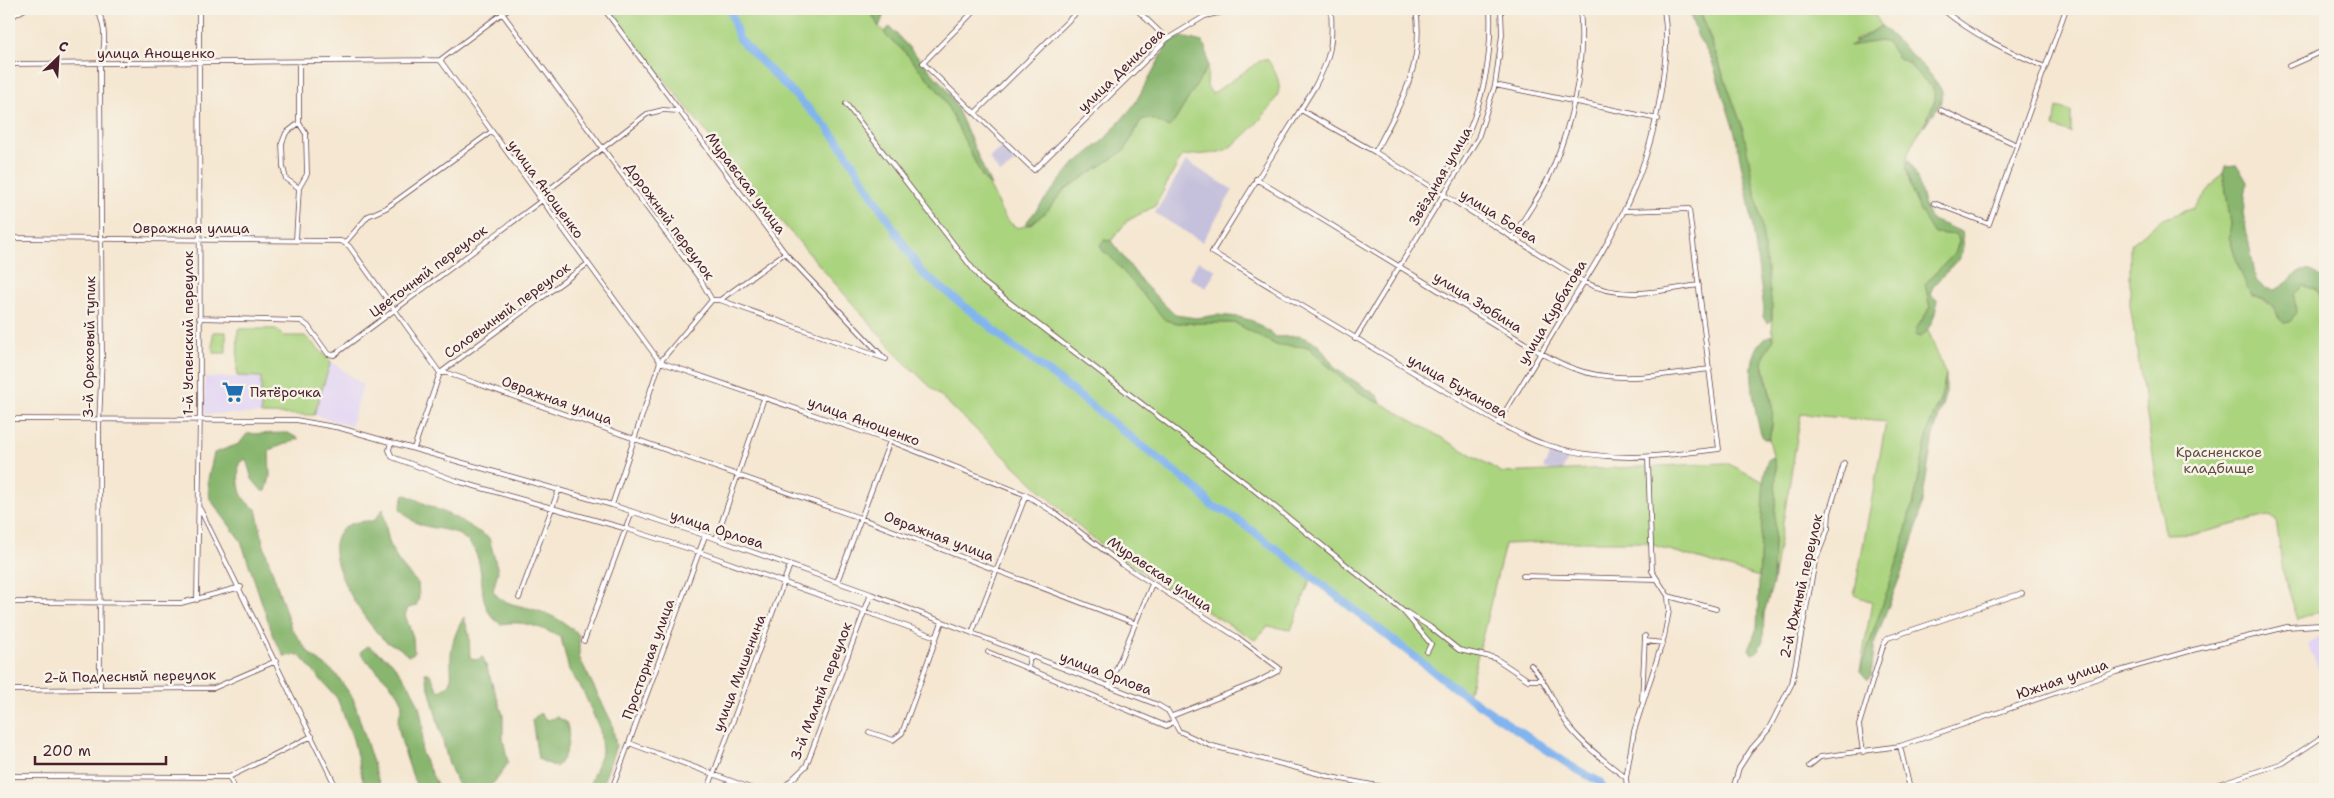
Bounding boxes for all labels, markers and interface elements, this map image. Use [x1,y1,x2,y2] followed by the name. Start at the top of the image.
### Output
[1074,24,1168,116] street label: улица Денисова
[32,32,82,82] north arrow
[56,36,71,56] text: С
[97,44,215,62] street label: улица Анощенко
[1404,123,1476,228] street label: Звёздная улица
[702,128,790,238] street label: Муравская улица
[504,136,588,242] street label: улица Анощенко
[621,159,719,284] street label: Дорожный переулок
[1457,185,1542,247] street label: улица Боева
[133,219,250,237] street label: Овражная улица
[365,220,491,321] street label: Цветочный переулок
[179,250,197,415] street label: 1-й Успенский переулок
[1514,256,1591,368] street label: улица Курбатова
[440,258,574,362] street label: Соловьиный переулок
[1430,267,1526,337] street label: улица Зюбина
[79,275,99,418] street label: 3-й Ореховый тупик
[1405,350,1512,422] street label: улица Буханова
[499,372,615,429] street label: Овражная улица
[220,379,246,405] supermarket icon: Пятёрочка
[250,383,321,401] place label: Пятёрочка
[805,392,923,450] street label: улица Анощенко
[2176,443,2262,477] park label: Красненское кладбище
[668,505,766,553] street label: улица Орлова
[881,507,997,565] street label: Овражная улица
[1776,511,1827,660] street label: 2-й Южный переулок
[1104,532,1216,616] street label: Муравская улица
[618,596,678,722] street label: Просторная улица
[708,612,770,734] street label: улица Мишенина
[786,619,856,763] street label: 3-й Малый переулок
[1057,647,1155,699] street label: улица Орлова
[2014,655,2110,703] street label: Южная улица
[44,665,217,687] street label: 2-й Подлесный переулок
[35,733,166,765] scale bar
[42,741,91,761] text: 200 m

